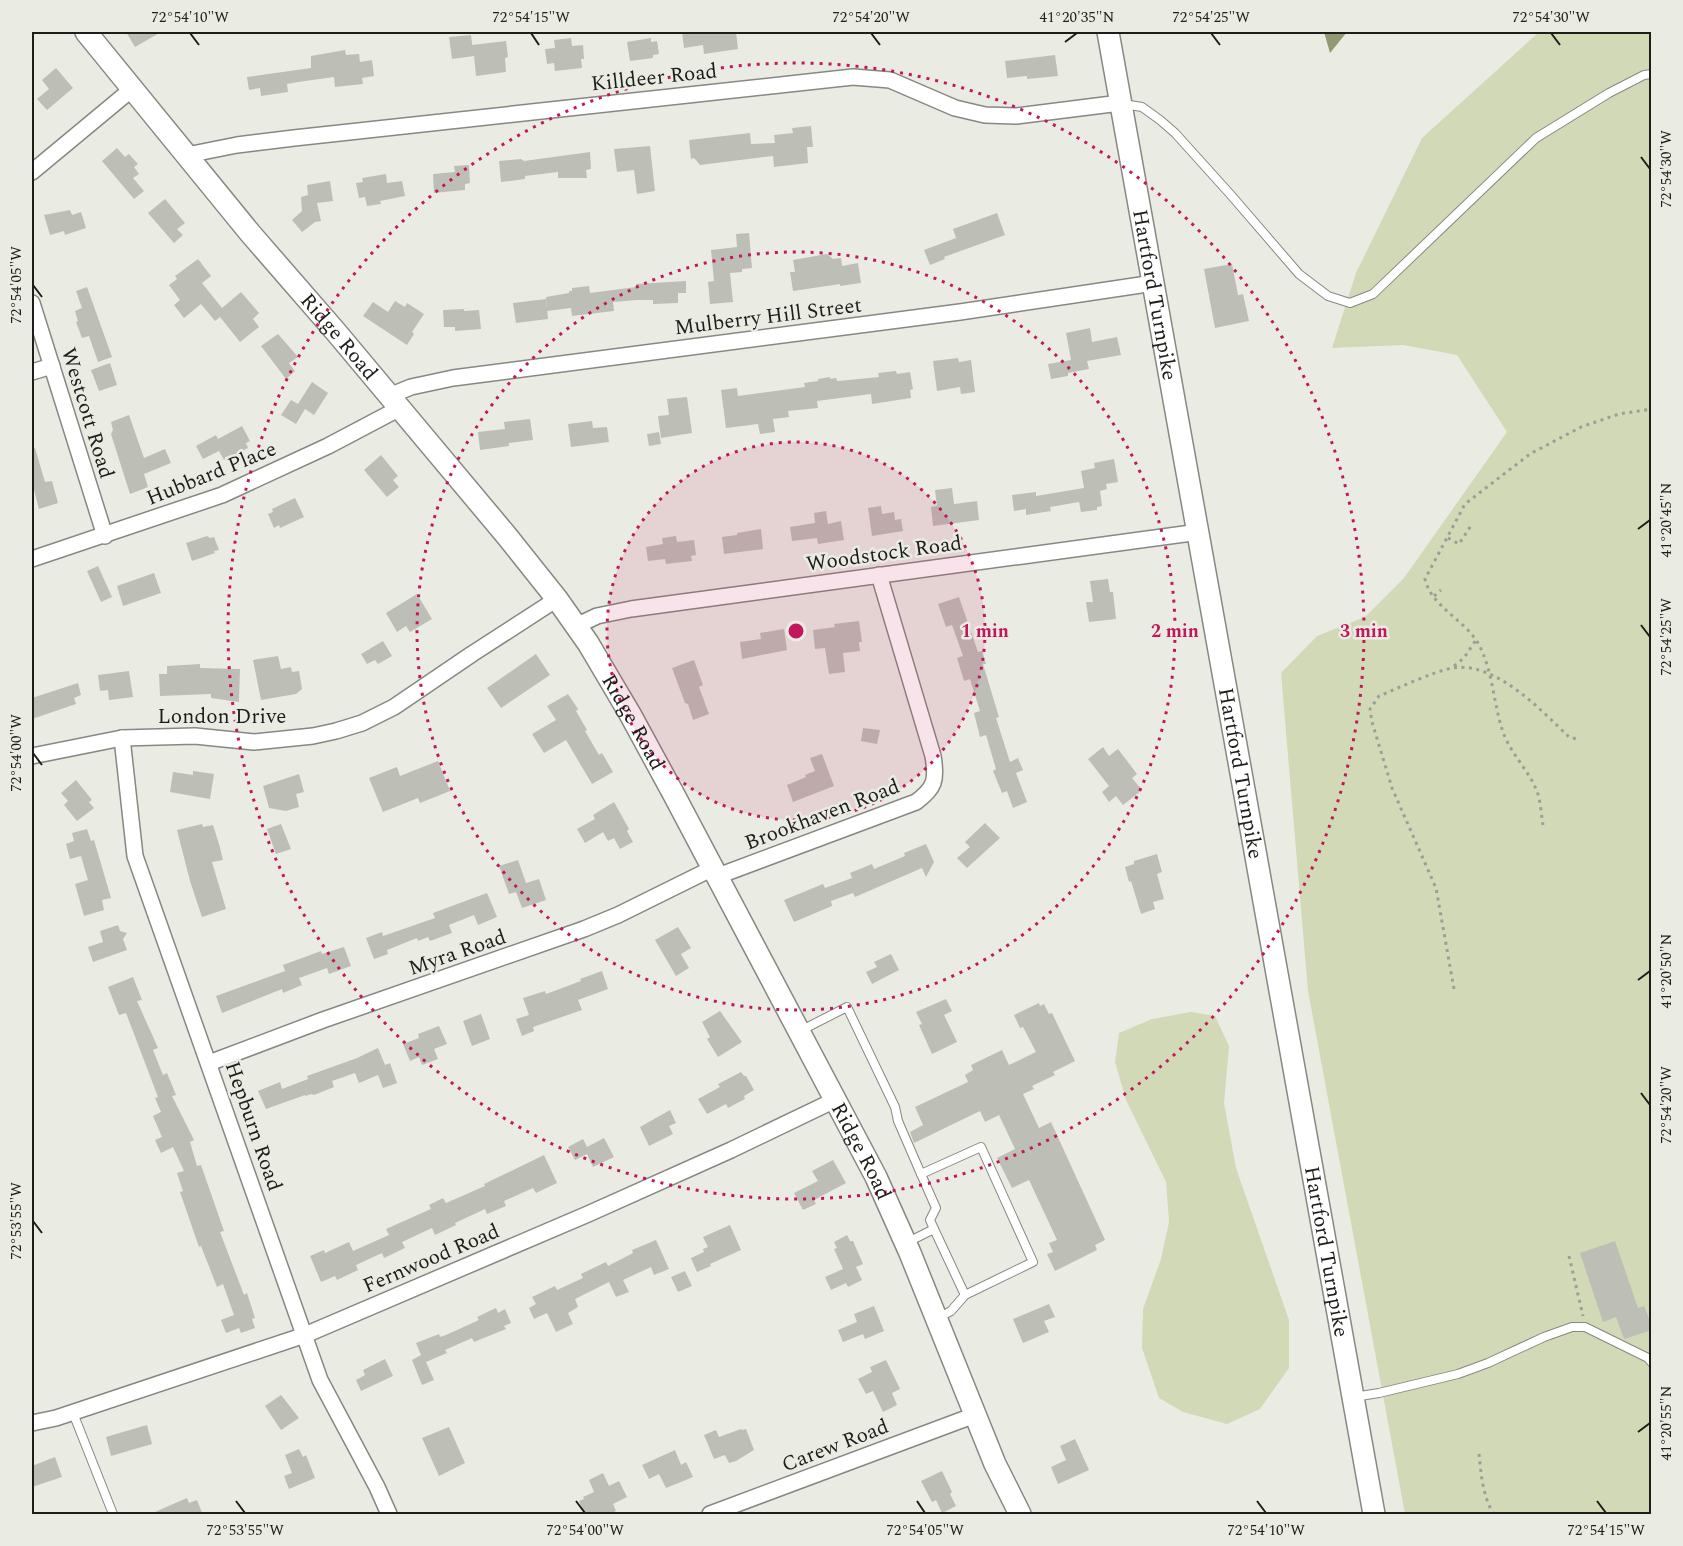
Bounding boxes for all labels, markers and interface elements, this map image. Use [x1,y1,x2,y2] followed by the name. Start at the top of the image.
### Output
[151,6,229,29] text: 72°54'10"W
[492,6,570,29] text: 72°54'15"W
[832,6,910,29] text: 72°54'20"W
[1040,6,1115,29] text: 41°20'35"N
[1172,6,1250,29] text: 72°54'25"W
[1512,6,1590,29] text: 72°54'30"W
[589,55,719,101] street label: Killdeer Road
[1655,130,1678,208] text: 72°54'30"W
[1123,207,1185,383] street label: Hartford Turnpike
[5,246,28,324] text: 72°54'05"W
[292,286,385,388] street label: Ridge Road
[673,290,864,344] street label: Mulberry Hill Street
[52,344,122,483] street label: Westcott Road
[141,433,281,515] street label: Hubbard Place
[1655,482,1678,558] text: 41°20'45"N
[804,527,964,581] street label: Woodstock Road
[1655,598,1678,676] text: 72°54'25"W
[961,618,1009,645] text: 1 min
[1151,618,1199,645] text: 2 min
[1340,618,1388,645] text: 3 min
[786,621,806,641] centre of rings
[593,668,673,776] street label: Ridge Road
[1209,685,1271,861] street label: Hartford Turnpike
[158,701,286,733] street label: London Drive
[5,714,28,792] text: 72°54'00"W
[740,771,905,859] street label: Brookhaven Road
[404,921,511,985] street label: Myra Road
[1655,933,1678,1009] text: 41°20'50"N
[216,1057,290,1196] street label: Hepburn Road
[1655,1066,1678,1144] text: 72°54'20"W
[822,1097,899,1205] street label: Ridge Road
[1295,1164,1357,1340] street label: Hartford Turnpike
[5,1182,28,1260] text: 72°53'55"W
[358,1216,505,1302] street label: Fernwood Road
[1655,1385,1678,1461] text: 41°20'55"N
[777,1411,894,1481] street label: Carew Road
[206,1519,284,1542] text: 72°53'55"W
[546,1519,624,1542] text: 72°54'00"W
[886,1519,964,1542] text: 72°54'05"W
[1227,1519,1305,1542] text: 72°54'10"W
[1567,1519,1645,1542] text: 72°54'15"W

